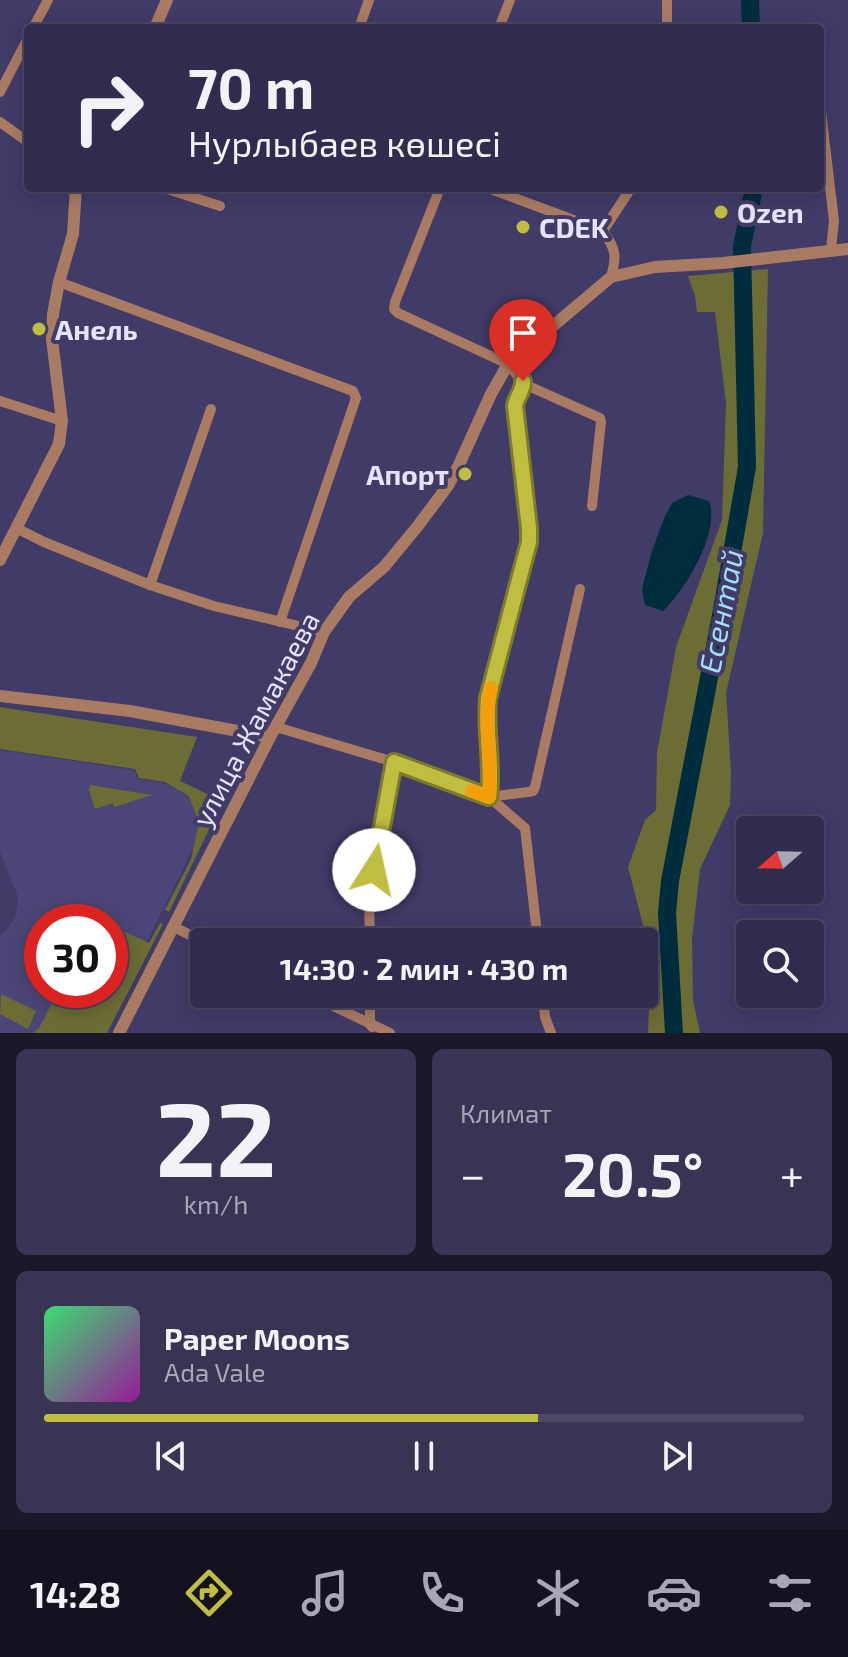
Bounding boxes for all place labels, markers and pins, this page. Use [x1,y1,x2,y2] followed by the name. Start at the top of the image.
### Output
[737,195,804,229] place label: Ozen
[712,203,730,221] marker: Ozen
[539,210,609,244] place label: CDEK
[514,218,532,236] marker: CDEK
[489,299,557,381] pin
[55,312,138,346] place label: Анель
[30,320,48,338] marker: Анель
[366,457,449,491] place label: Апорт
[456,465,474,483] marker: Апорт

